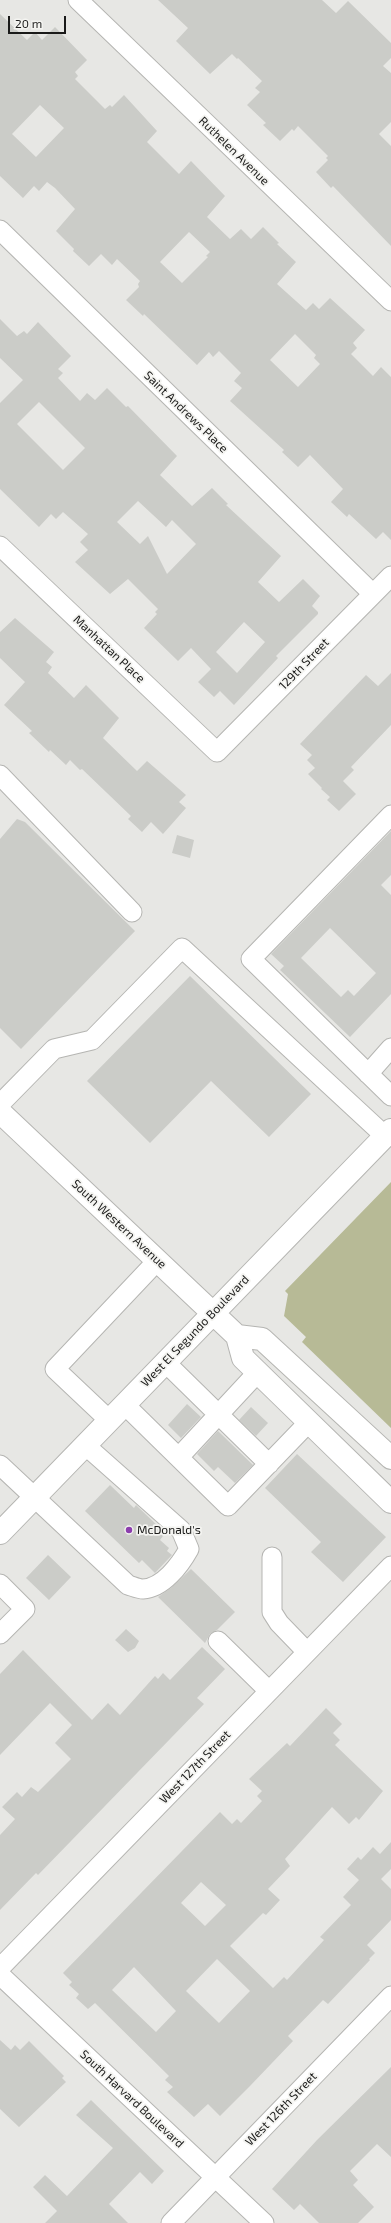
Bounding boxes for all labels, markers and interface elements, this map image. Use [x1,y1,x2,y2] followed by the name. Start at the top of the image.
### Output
[10,8,68,34] scale bar
[15,16,42,30] text: 20 m
[196,114,272,188] street label: Ruthelen Avenue
[141,368,231,456] street label: Saint Andrews Place
[70,612,148,686] street label: Manhattan Place
[276,635,332,693] street label: 129th Street
[69,1176,169,1272] street label: South Western Avenue
[138,1272,252,1390] street label: West El Segundo Boulevard
[137,1523,201,1537] place label: McDonald's
[124,1525,134,1535] marker: McDonald's
[156,1727,234,1807] street label: West 127th Street
[77,2047,187,2151] street label: South Harvard Boulevard
[242,2069,320,2149] street label: West 126th Street

